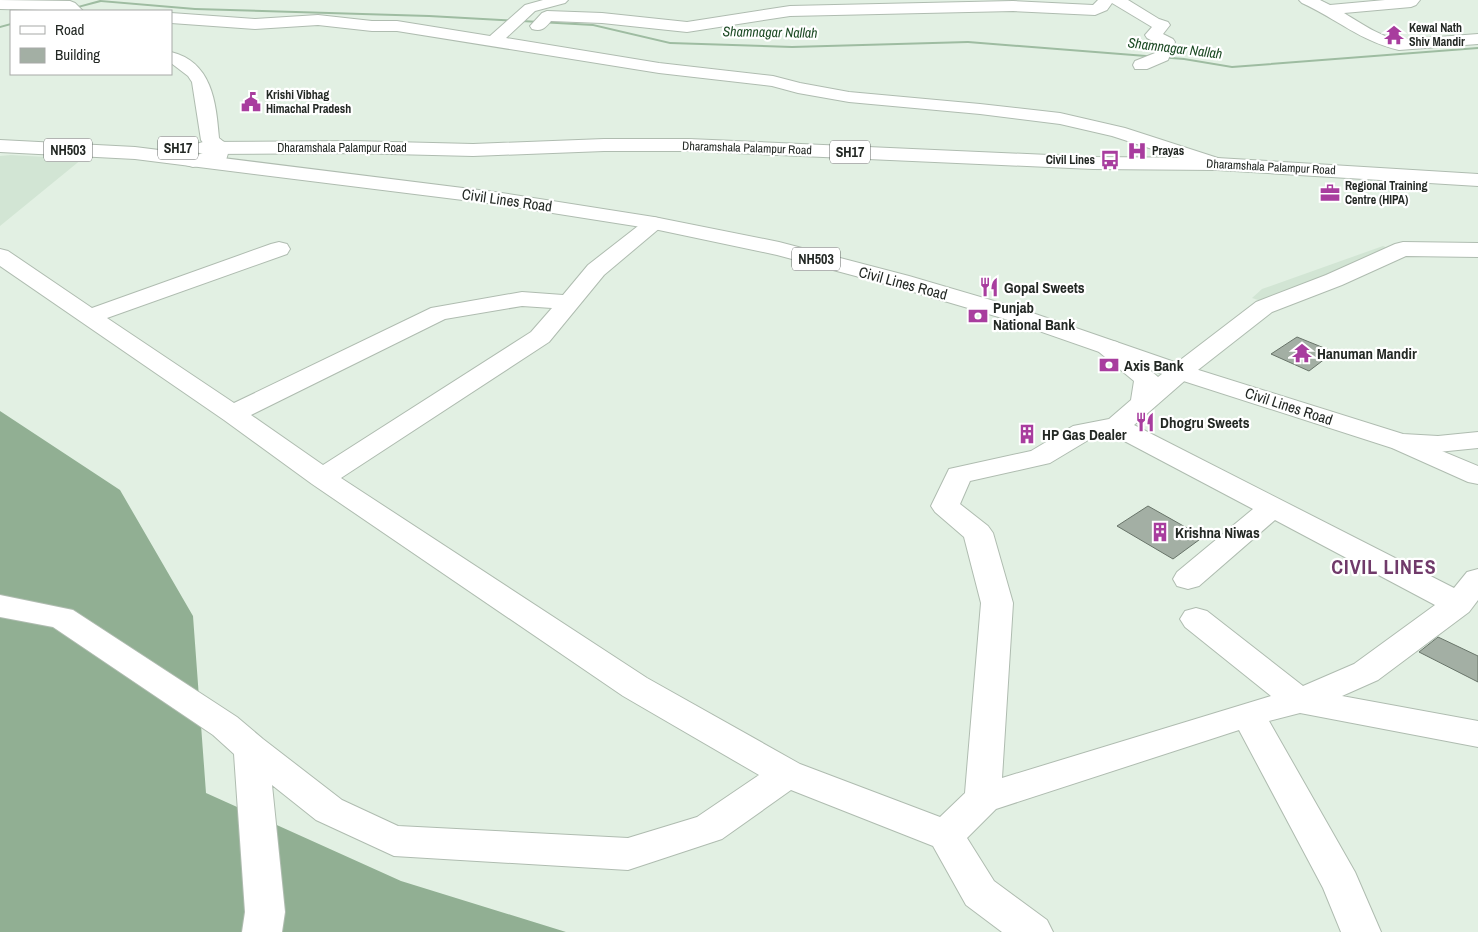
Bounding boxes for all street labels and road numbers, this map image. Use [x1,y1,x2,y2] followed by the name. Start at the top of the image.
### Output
[158,136,198,160] road number: SH17
[44,138,92,162] road number: NH503
[682,138,812,158] street label: Dharamshala Palampur Road
[277,140,407,156] street label: Dharamshala Palampur Road
[830,140,870,163] road number: SH17
[1206,156,1336,178] street label: Dharamshala Palampur Road
[461,183,553,217] street label: Civil Lines Road
[792,248,840,270] road number: NH503
[856,261,950,305] street label: Civil Lines Road
[1243,382,1335,430] street label: Civil Lines Road

